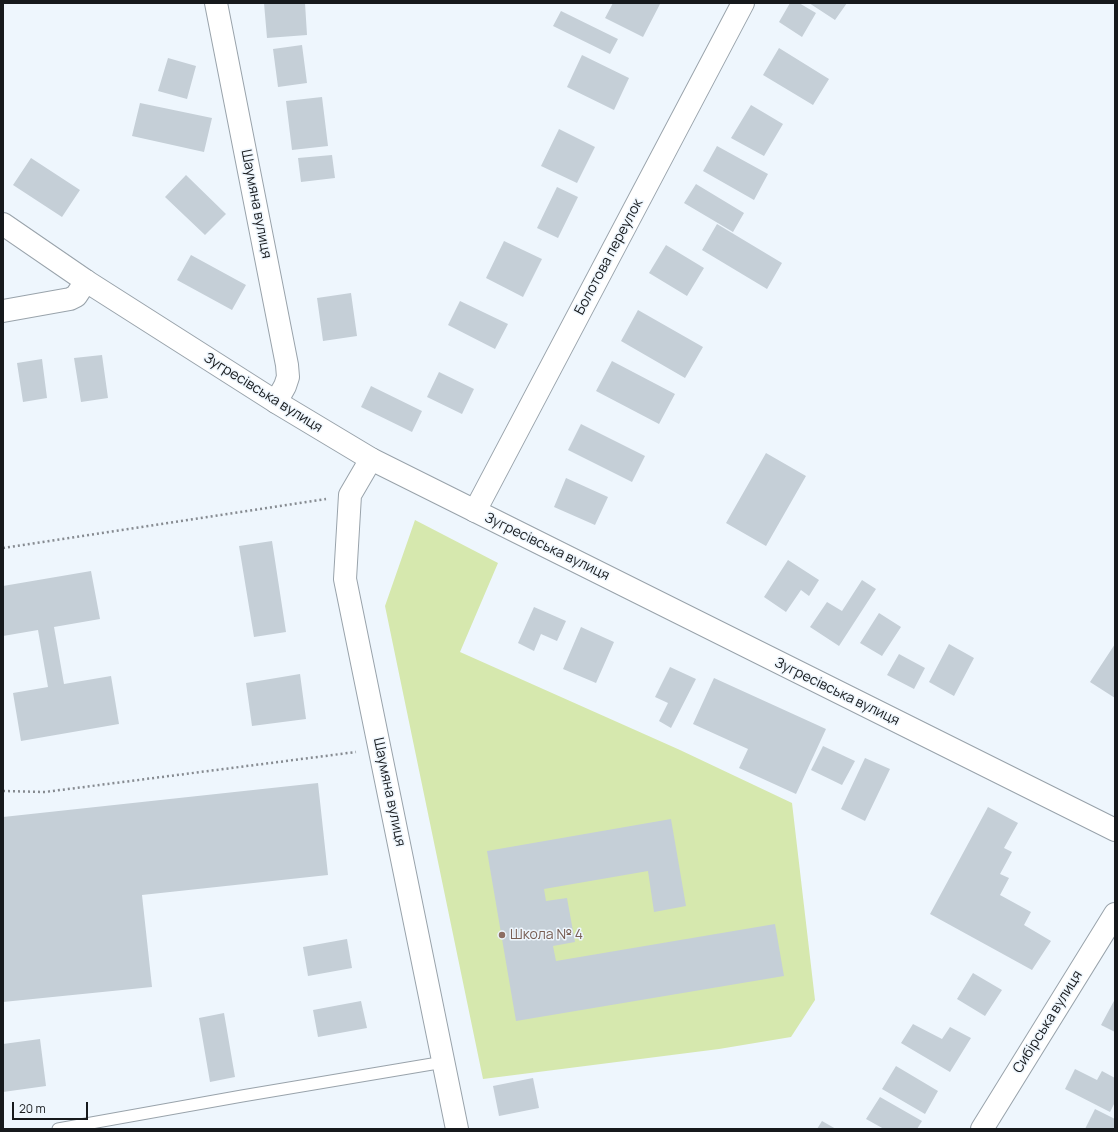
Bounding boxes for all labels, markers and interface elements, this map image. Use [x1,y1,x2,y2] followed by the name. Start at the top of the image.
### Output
[237,148,275,260] street label: Шаумяна вулиця
[571,196,647,318] street label: Болотова переулок
[201,350,325,436] street label: Зугресівська вулиця
[482,509,612,585] street label: Зугресівська вулиця
[772,654,902,730] street label: Зугресівська вулиця
[369,736,409,848] street label: Шаумяна вулиця
[510,927,583,943] place label: Школа № 4
[497,930,507,940] marker: Школа № 4
[1010,968,1086,1076] street label: Сибірська вулиця
[14,1094,90,1120] scale bar
[19,1100,46,1117] text: 20 m

